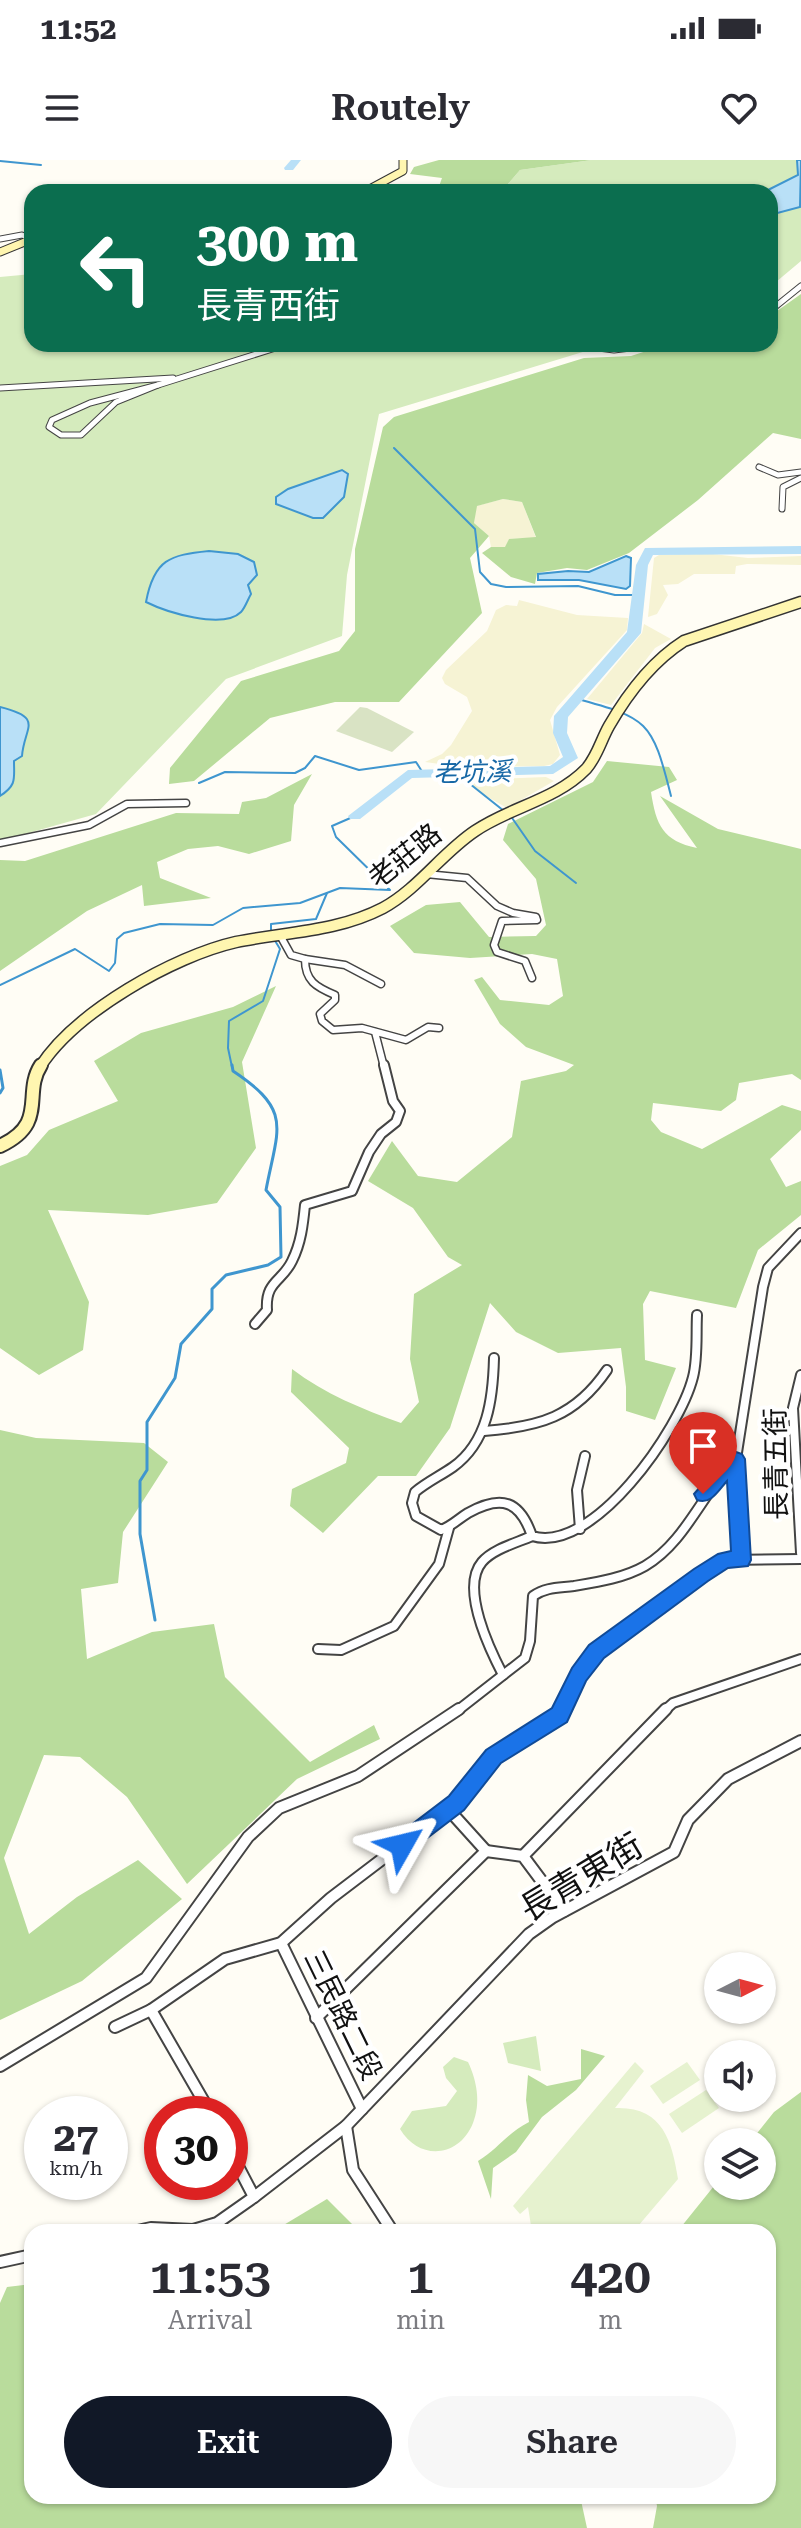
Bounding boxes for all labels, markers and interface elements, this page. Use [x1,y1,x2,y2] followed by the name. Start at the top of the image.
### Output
[40,11,117,46] text: 11:52
[40,86,84,130] icon: menu
[717,86,761,130] icon: heart
[331,87,470,129] text: Routely
[196,209,358,275] text: 300 m
[64,216,168,320] icon: left
[196,285,340,327] text: 長青西街
[433,756,515,788] water label: 老坑溪
[362,817,448,895] street label: 老莊路
[759,1408,793,1520] street label: 長青五街
[669,1412,737,1494] pin
[681,1424,725,1468] icon: arrive
[360,1803,444,1887] position arrow
[512,1825,650,1929] street label: 長青東街
[297,1945,389,2085] street label: 三民路二段
[704,1952,776,2024] north arrow
[704,1952,776,2200] map controls
[704,2040,776,2112] button: sound
[144,2096,248,2200] speed limit sign: 30
[54,2114,98,2161] text: 27
[704,2128,776,2200] button: layers
[49,2156,103,2180] text: km/h
[149,2249,271,2305] text: 11:53
[407,2249,434,2305] text: 1
[570,2249,651,2305] text: 420
[168,2305,252,2335] text: Arrival
[396,2305,445,2335] text: min
[599,2305,622,2335] text: m
[64,2396,392,2488] button: Exit
[408,2396,736,2488] button: Share

